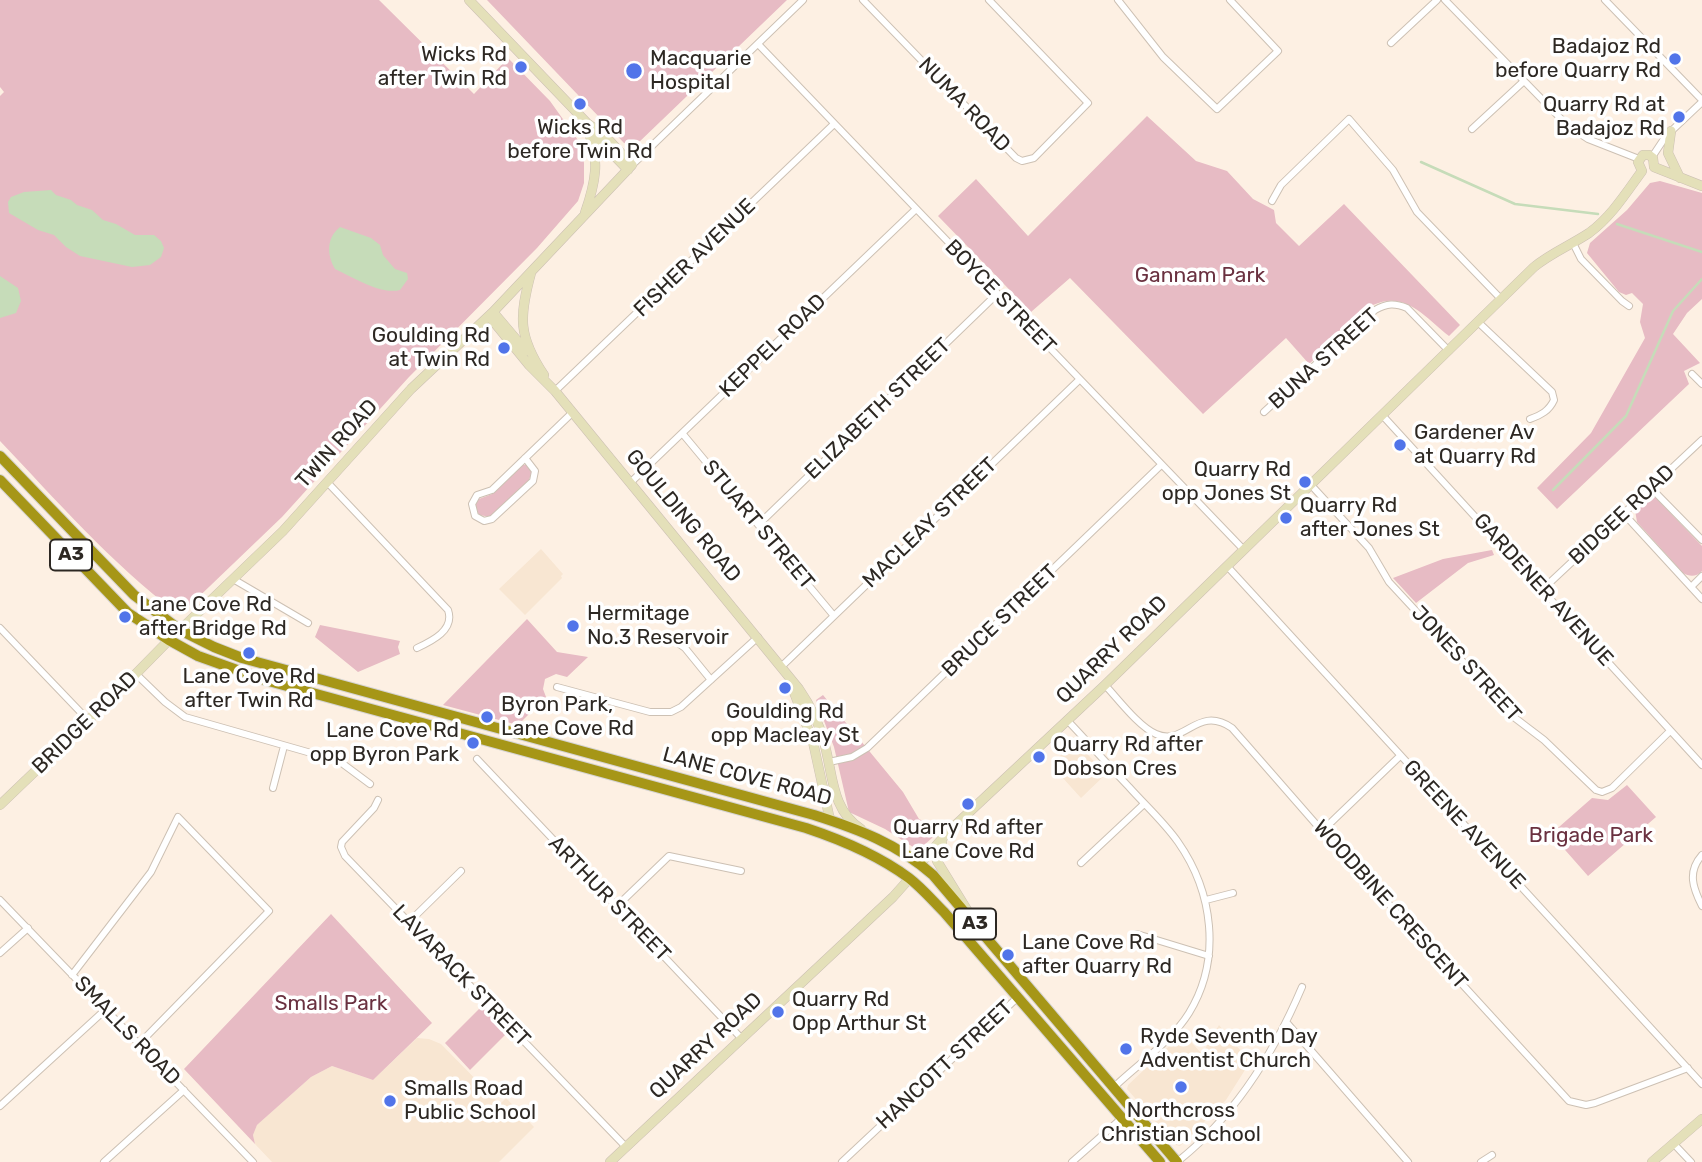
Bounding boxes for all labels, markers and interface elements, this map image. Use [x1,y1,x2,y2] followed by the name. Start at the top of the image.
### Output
[1495,34,1661,84] place label: Badajoz Rd before Quarry Rd
[378,42,507,92] place label: Wicks Rd after Twin Rd
[650,46,751,96] place label: Macquarie Hospital
[1667,51,1683,67] marker: Badajoz Rd before Quarry Rd
[913,53,1015,157] street label: NUMA ROAD
[513,59,529,75] marker: Wicks Rd after Twin Rd
[624,61,644,81] marker: Macquarie Hospital
[1543,92,1665,142] place label: Quarry Rd at Badajoz Rd
[572,96,588,112] marker: Wicks Rd before Twin Rd
[1671,109,1687,125] marker: Quarry Rd at Badajoz Rd
[507,115,653,165] place label: Wicks Rd before Twin Rd
[629,194,761,322] street label: FISHER AVENUE
[939,235,1061,359] street label: BOYCE STREET
[1135,263,1265,289] park label: Gannam Park
[715,289,831,403] street label: KEPPEL ROAD
[1264,303,1384,415] street label: BUNA STREET
[372,323,490,373] place label: Goulding Rd at Twin Rd
[800,333,956,485] street label: ELIZABETH STREET
[496,340,512,356] marker: Goulding Rd at Twin Rd
[291,394,383,494] street label: TWIN ROAD
[1414,420,1536,470] place label: Gardener Av at Quarry Rd
[1392,437,1408,453] marker: Gardener Av at Quarry Rd
[620,445,746,587] street label: GOULDING ROAD
[858,453,1002,593] street label: MACLEAY STREET
[697,455,819,595] street label: STUART STREET
[1162,457,1291,507] place label: Quarry Rd opp Jones St
[1564,460,1680,570] street label: BIDGEE ROAD
[1297,474,1313,490] marker: Quarry Rd opp Jones St
[1300,493,1440,543] place label: Quarry Rd after Jones St
[1468,508,1618,672] street label: GARDENER AVENUE
[1278,510,1294,526] marker: Quarry Rd after Jones St
[50,540,92,570] road number: A3
[937,560,1063,682] street label: BRUCE STREET
[1051,591,1173,709] street label: QUARRY ROAD
[139,592,287,642] place label: Lane Cove Rd after Bridge Rd
[587,601,729,651] place label: Hermitage No.3 Reservoir
[1406,601,1526,727] street label: JONES STREET
[117,609,133,625] marker: Lane Cove Rd after Bridge Rd
[565,618,581,634] marker: Hermitage No.3 Reservoir
[241,645,257,661] marker: Lane Cove Rd after Twin Rd
[183,664,315,714] place label: Lane Cove Rd after Twin Rd
[27,667,143,779] street label: BRIDGE ROAD
[777,680,793,696] marker: Goulding Rd opp Macleay St
[501,692,634,742] place label: Byron Park, Lane Cove Rd
[711,699,859,749] place label: Goulding Rd opp Macleay St
[479,709,495,725] marker: Byron Park, Lane Cove Rd
[310,718,459,768] place label: Lane Cove Rd opp Byron Park
[1053,732,1203,782] place label: Quarry Rd after Dobson Cres
[465,735,481,751] marker: Lane Cove Rd opp Byron Park
[660,742,834,812] street label: LANE COVE ROAD
[1031,749,1047,765] marker: Quarry Rd after Dobson Cres
[1398,755,1530,895] street label: GREENE AVENUE
[960,796,976,812] marker: Quarry Rd after Lane Cove Rd
[893,815,1043,865] place label: Quarry Rd after Lane Cove Rd
[1307,815,1473,995] street label: WOODBINE CRESCENT
[1529,823,1653,849] park label: Brigade Park
[543,831,675,967] street label: ARTHUR STREET
[387,900,535,1052] street label: LAVARACK STREET
[954,908,996,940] road number: A3
[1022,930,1172,980] place label: Lane Cove Rd after Quarry Rd
[1000,947,1016,963] marker: Lane Cove Rd after Quarry Rd
[69,971,185,1091] street label: SMALLS ROAD
[645,987,767,1105] street label: QUARRY ROAD
[792,987,926,1037] place label: Quarry Rd Opp Arthur St
[274,991,388,1017] park label: Smalls Park
[872,995,1018,1135] street label: HANCOTT STREET
[770,1004,786,1020] marker: Quarry Rd Opp Arthur St
[1140,1024,1318,1074] place label: Ryde Seventh Day Adventist Church
[1118,1041,1134,1057] marker: Ryde Seventh Day Adventist Church
[404,1076,536,1126] place label: Smalls Road Public School
[1173,1079,1189,1095] marker: Northcross Christian School
[382,1093,398,1109] marker: Smalls Road Public School
[1101,1098,1261,1148] place label: Northcross Christian School

